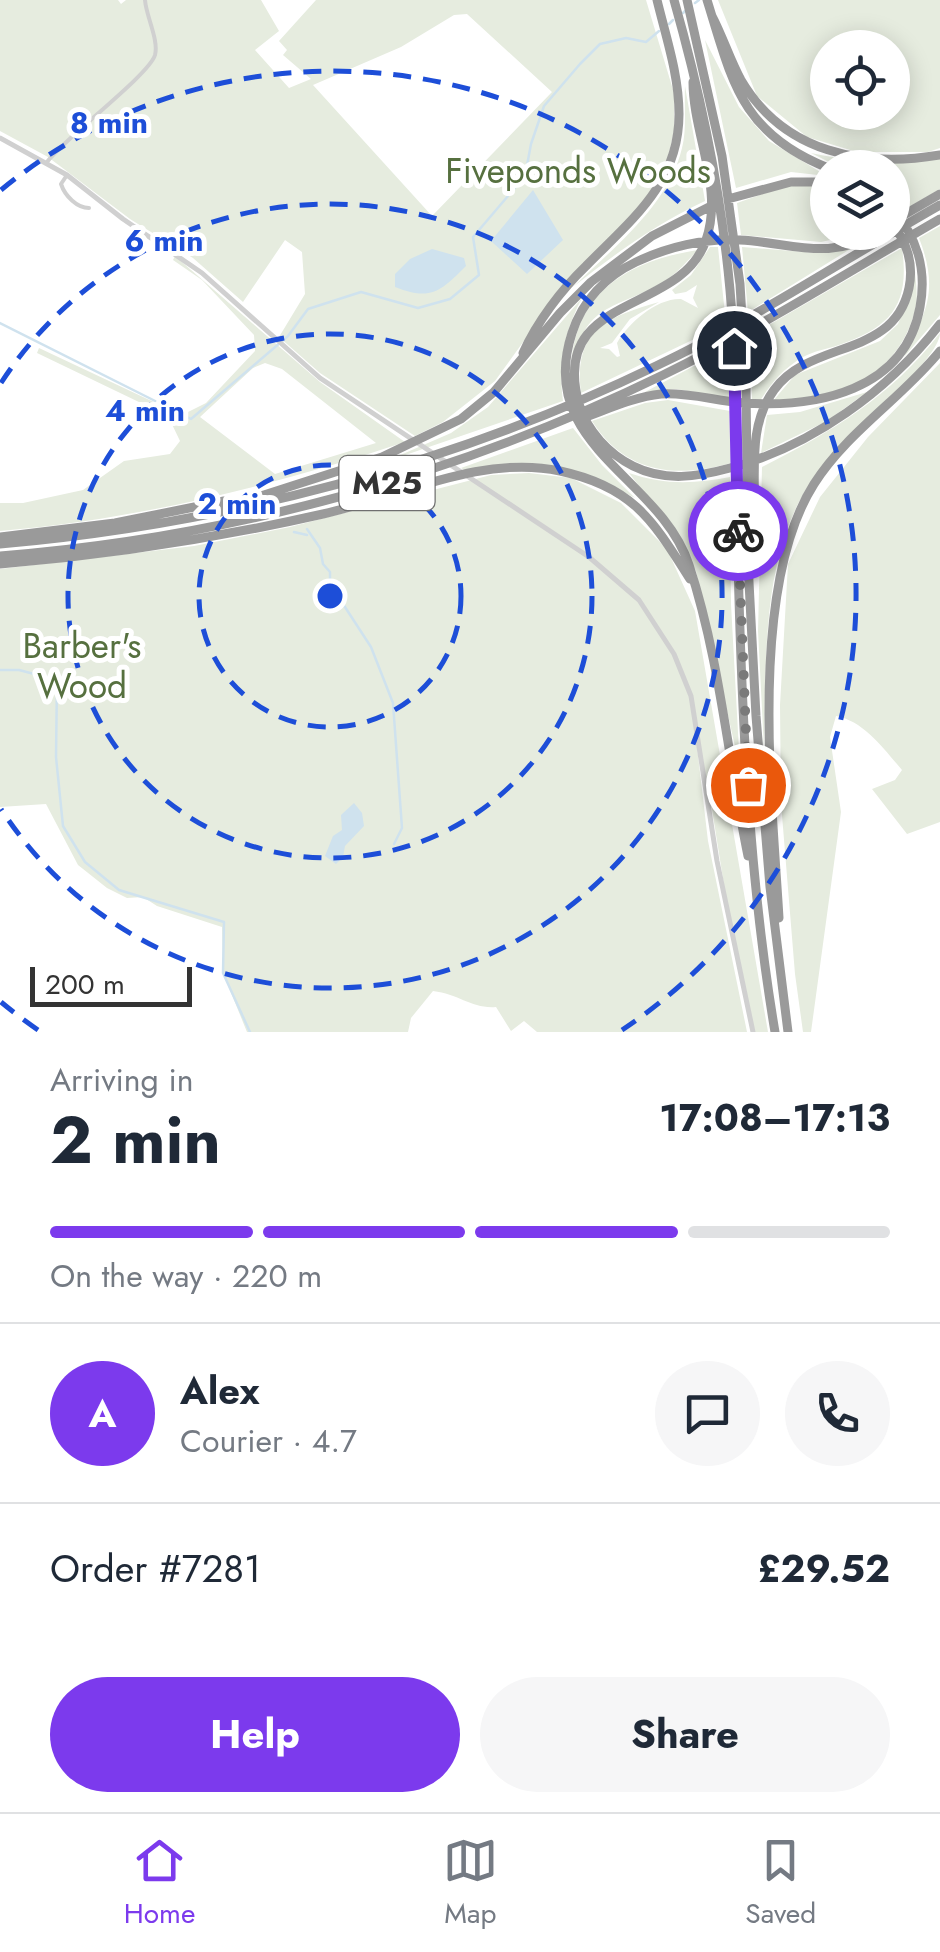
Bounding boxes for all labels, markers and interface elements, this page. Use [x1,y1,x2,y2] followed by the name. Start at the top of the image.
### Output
[810,30,910,250] map controls
[810,30,910,130] button: locate
[70,101,148,144] text: 8 min
[445,146,711,196] park label: Fiveponds Woods
[810,150,910,250] button: layers
[124,219,204,262] text: 6 min
[692,306,777,391] pin
[707,321,762,376] icon: home
[105,389,185,432] text: 4 min
[340,456,434,510] road number: M25
[688,481,788,581] courier
[198,482,276,525] text: 2 min
[711,504,766,559] icon: bike
[312,578,348,614] centre of rings
[23,621,141,711] park label: Barber's Wood
[706,743,791,828] pin
[721,758,776,813] icon: bag
[30,962,192,1006] scale bar
[45,964,125,1005] text: 200 m
[50,1057,194,1103] text: Arriving in
[659,1090,890,1145] text: 17:08–17:13
[50,1093,221,1187] text: 2 min
[50,1253,322,1299] text: On the way · 220 m
[655,1361,760,1466] button: chat
[785,1361,890,1466] button: phone
[180,1363,260,1418] text: Alex
[89,1386,116,1441] text: A
[180,1418,357,1464] text: Courier · 4.7
[50,1541,261,1596] text: Order #7281
[757,1541,890,1596] text: £29.52
[50,1677,460,1792] button: Help
[480,1677,890,1792] button: Share
[124,1833,195,1934] tab: Home
[443,1833,498,1934] tab: Map
[745,1833,816,1934] tab: Saved

